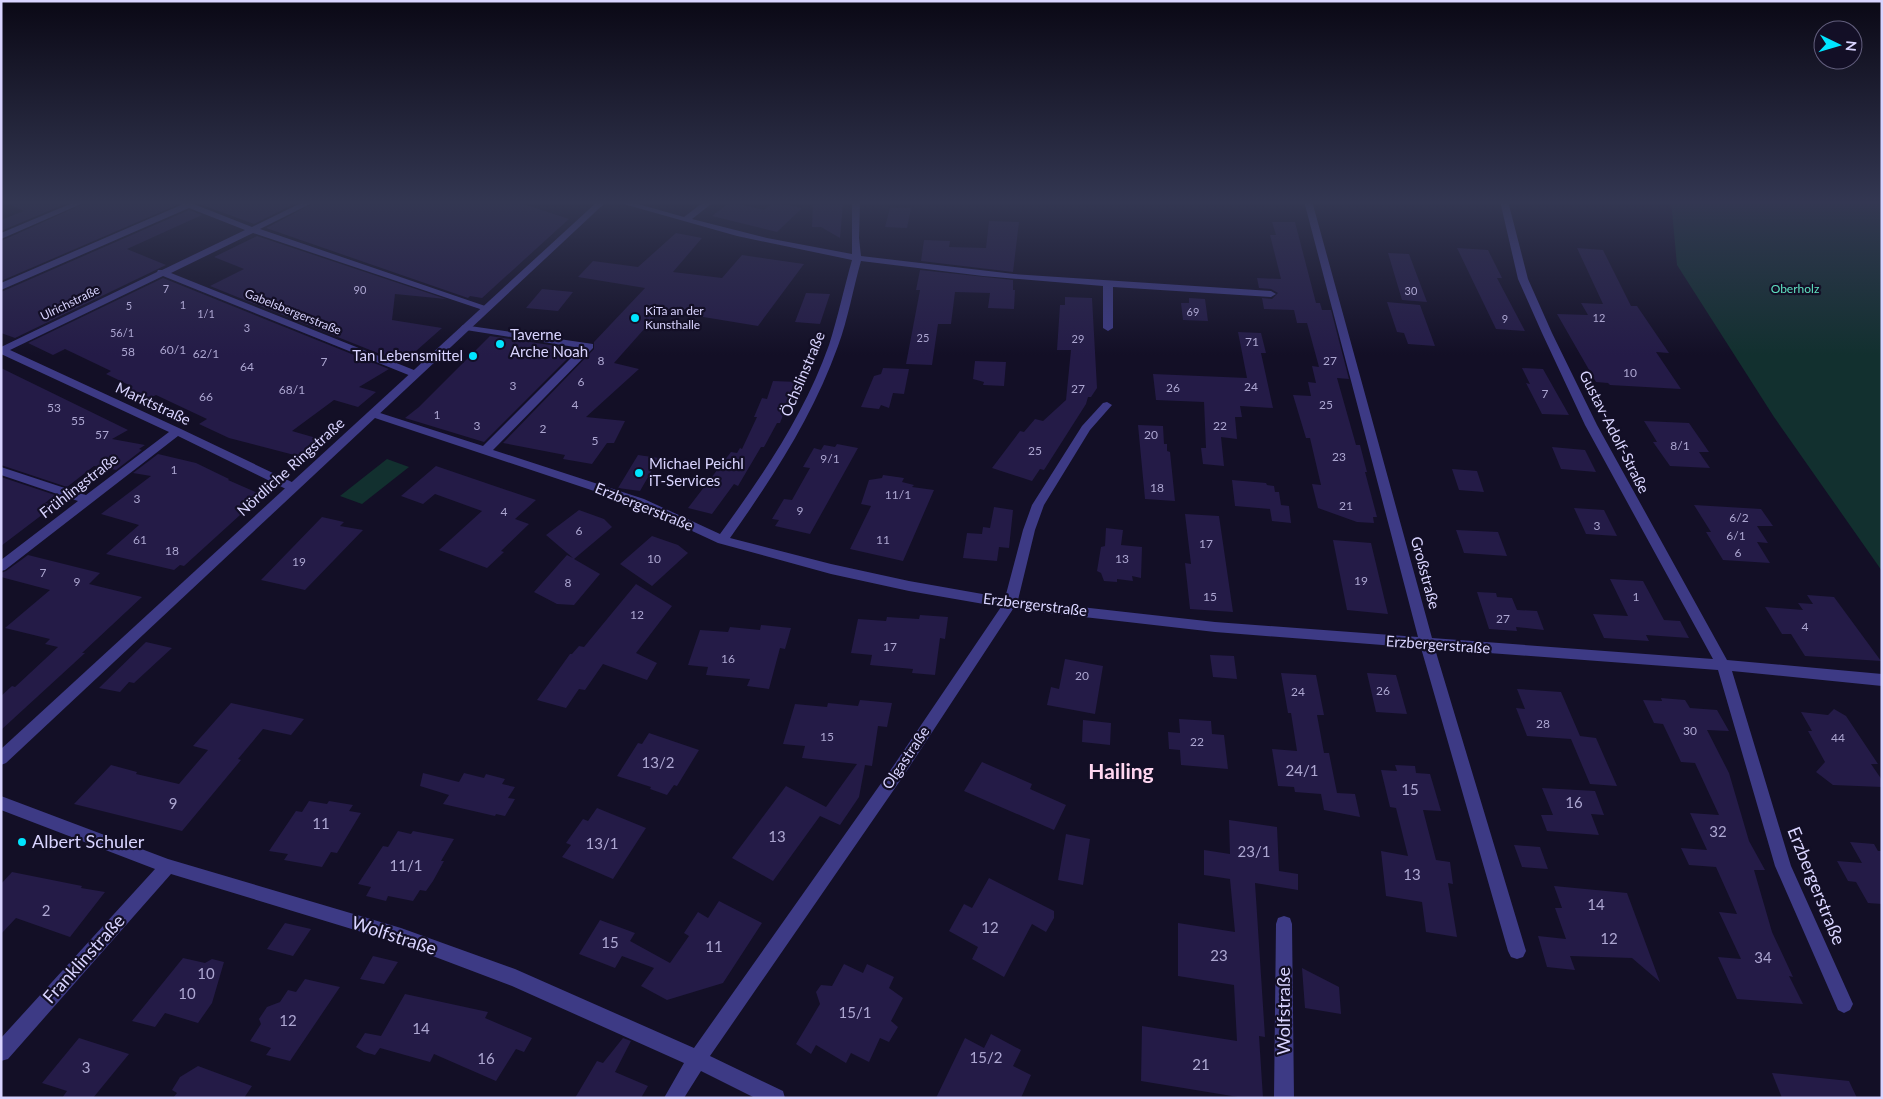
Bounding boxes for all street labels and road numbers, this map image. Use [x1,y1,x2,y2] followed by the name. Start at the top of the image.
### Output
[38,282,102,323] street label: Ulrichstraße
[243,285,344,338] street label: Gabelsbergerstraße
[776,328,828,419] street label: Öchslinstraße
[1576,367,1654,496] street label: Gustav-Adolf-Straße
[113,378,194,428] street label: Marktstraße
[233,413,348,519] street label: Nördliche Ringstraße
[36,449,121,521] street label: Frühlingstraße
[593,478,696,534] street label: Erzbergerstraße
[1408,534,1444,611] street label: Großstraße
[982,589,1088,619] street label: Erzbergerstraße
[1385,631,1491,657] street label: Erzbergerstraße
[878,723,933,792] street label: Olgastraße
[1783,823,1851,948] street label: Erzbergerstraße
[38,909,129,1007] street label: Franklinstraße
[349,911,440,959] street label: Wolfstraße
[1272,967,1294,1055] street label: Wolfstraße

